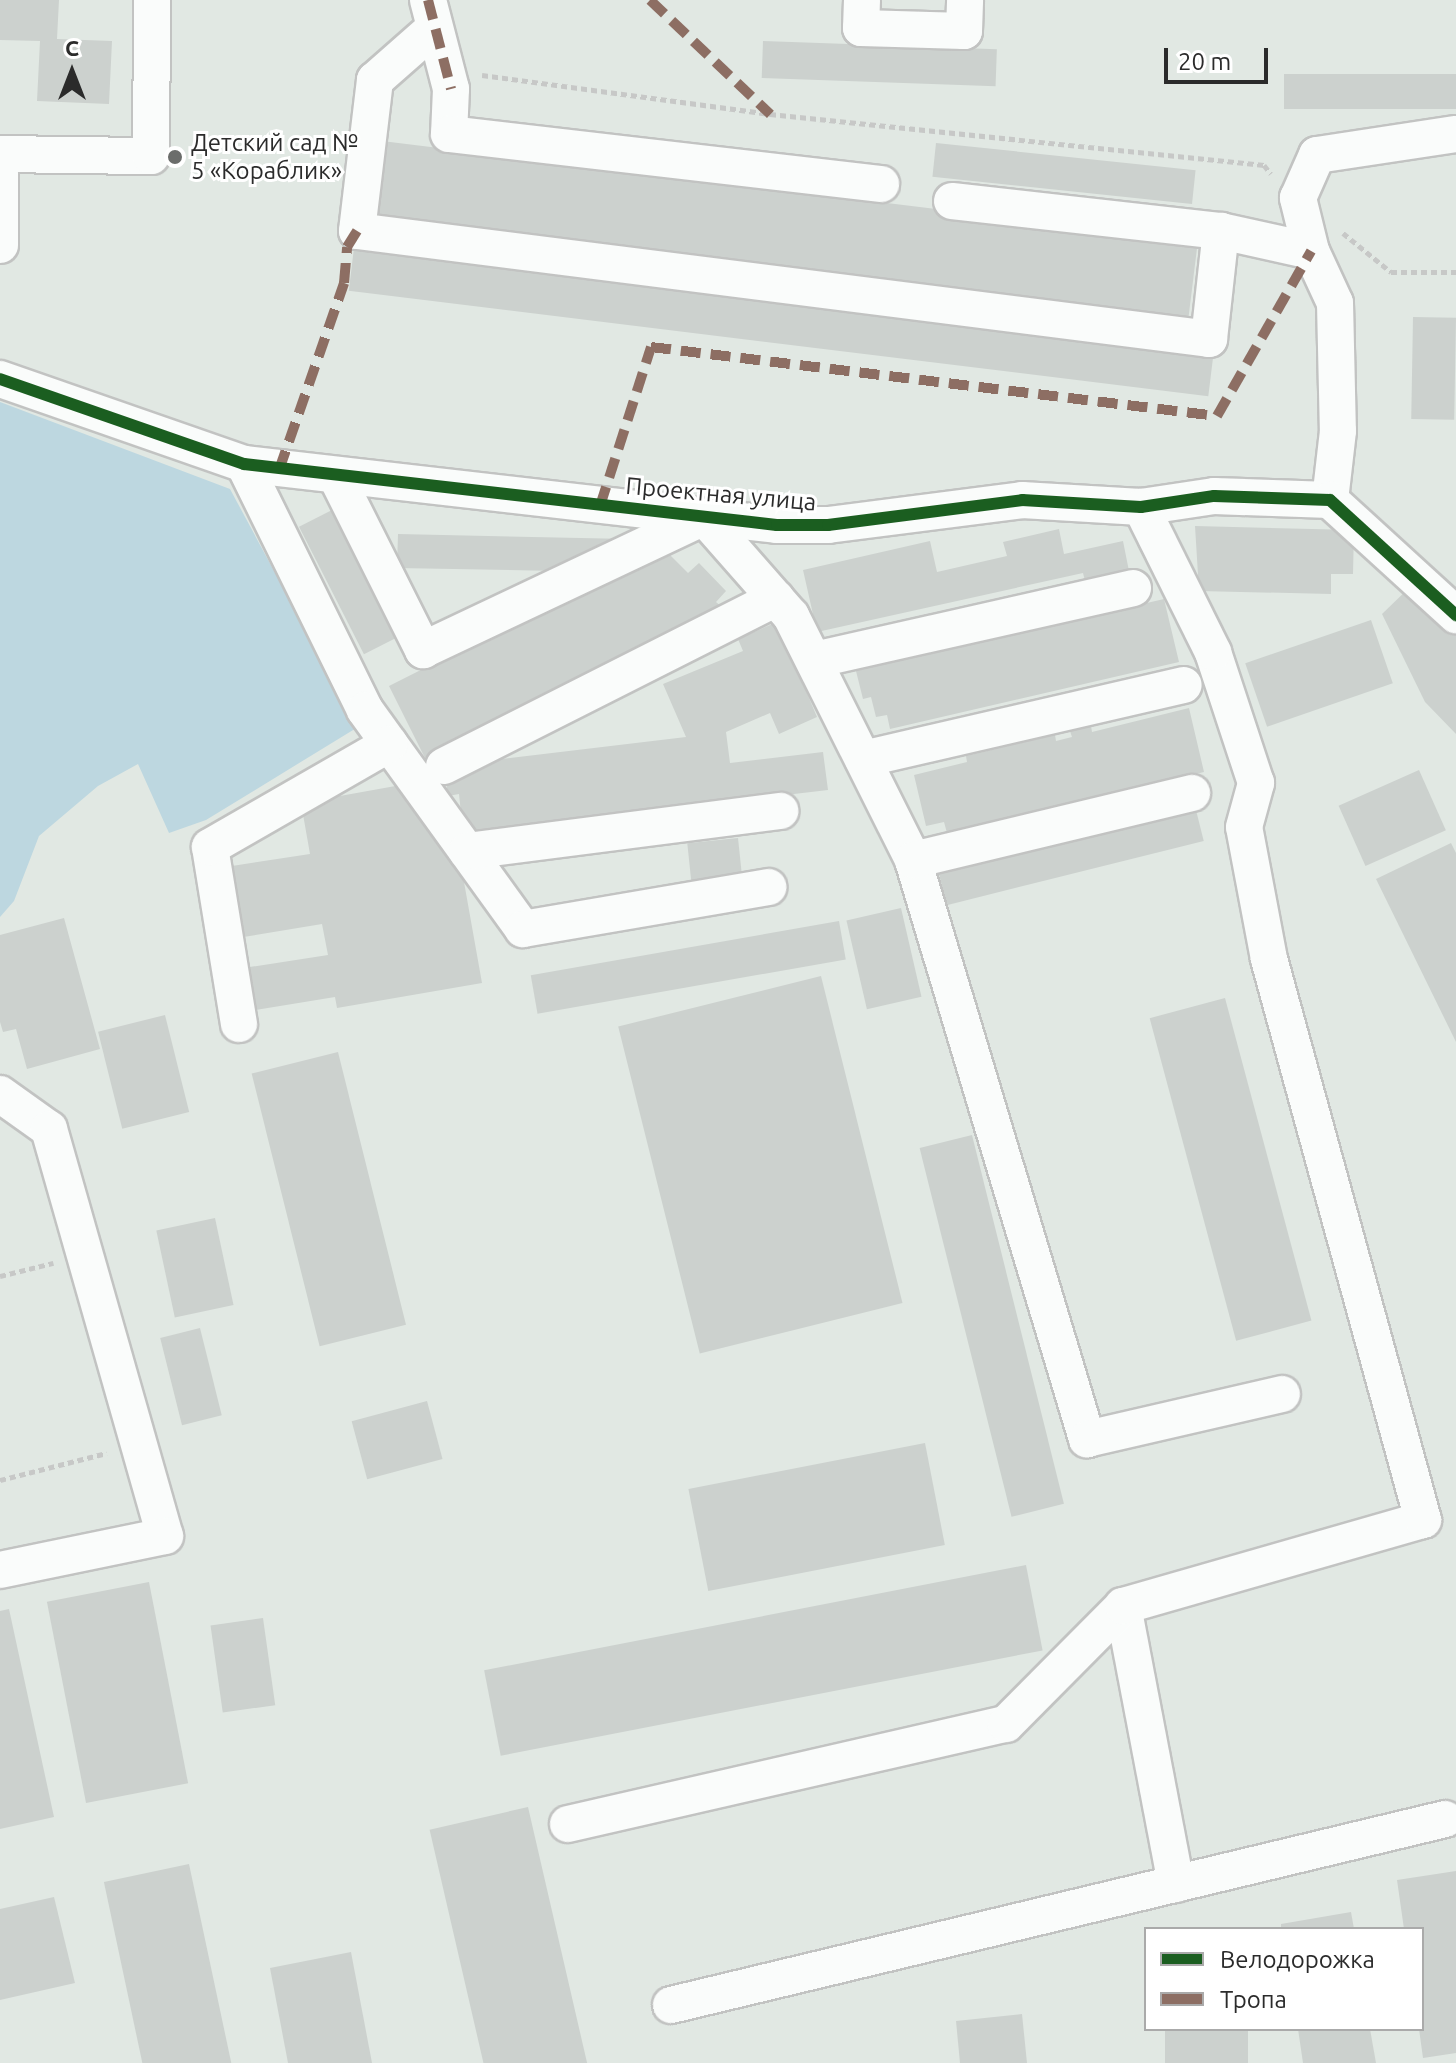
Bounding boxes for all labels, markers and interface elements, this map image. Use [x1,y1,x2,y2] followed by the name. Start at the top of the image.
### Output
[32,32,112,112] north arrow
[1168,32,1272,82] scale bar
[65,35,79,60] text: С
[1178,48,1231,75] text: 20 m
[191,129,359,185] place label: Детский сад № 5 «Кораблик»
[166,148,184,166] marker: Детский сад № 5 «Кораблик»
[624,471,818,517] street label: Проектная улица
[1144,1927,1424,2031] legend
[1220,1946,1375,1973] text: Велодорожка
[1220,1986,1287,2013] text: Тропа

